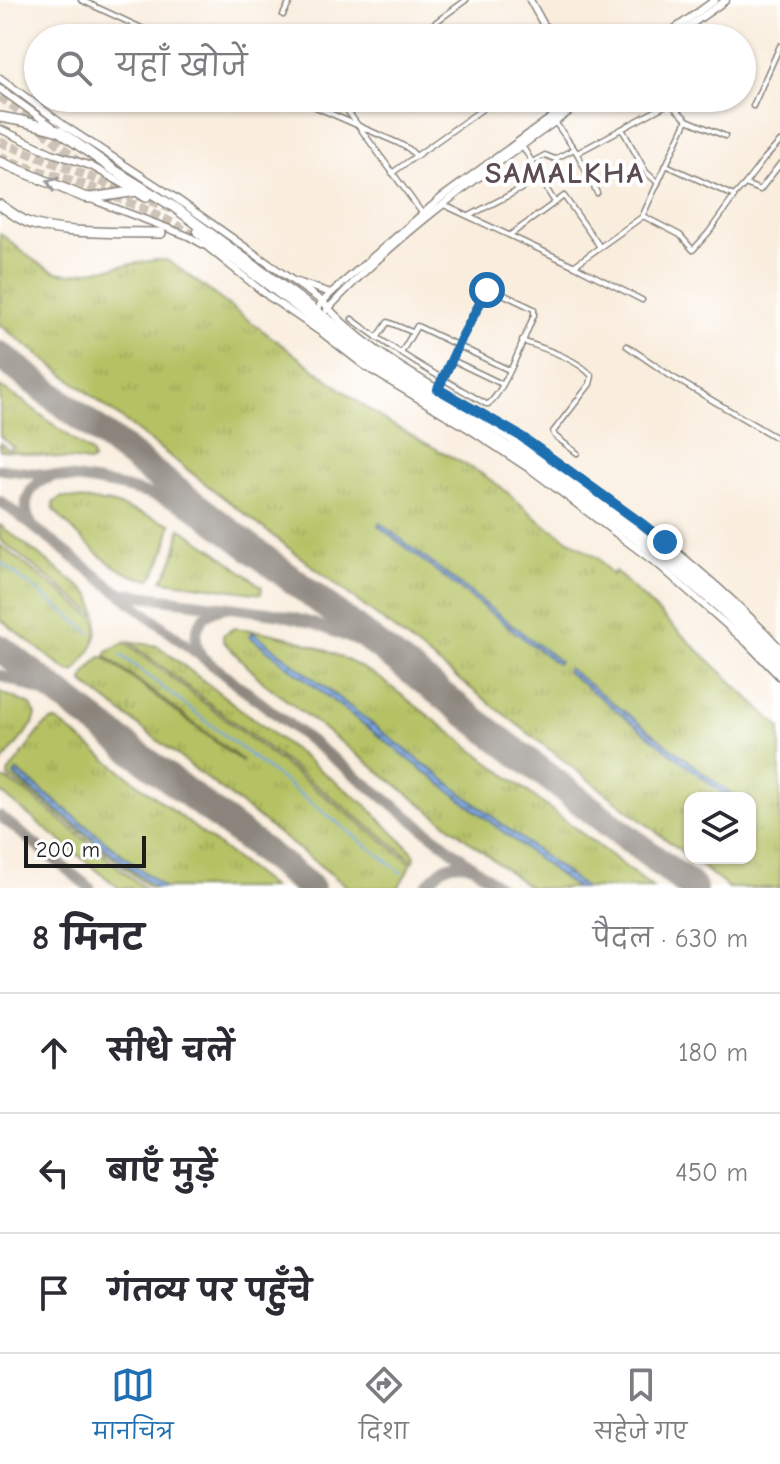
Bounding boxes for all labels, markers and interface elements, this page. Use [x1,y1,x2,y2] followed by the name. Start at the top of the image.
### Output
[24,24,756,112] search box
[52,46,96,90] icon: search
[116,49,247,84] text: यहाँ खोजें
[485,156,645,191] district label: SAMALKHA
[46,176,60,193] one-way arrow
[469,272,505,308] route start
[647,524,683,560] route end
[684,792,756,864] map controls
[684,792,756,864] button: layers
[24,832,146,868] scale bar
[36,837,100,863] text: 200 m
[32,918,144,958] text: 8 मिनट
[593,924,748,954] text: पैदल · 630 m
[32,1031,76,1075] icon: ahead
[108,1034,234,1069] text: सीधे चलें
[678,1038,748,1068] text: 180 m
[32,1151,76,1195] icon: left
[108,1154,216,1189] text: बाएँ मुड़ें
[675,1158,748,1188] text: 450 m
[32,1271,76,1315] icon: arrive
[108,1274,312,1309] text: गंतव्य पर पहुँचे
[93,1363,173,1456] tab: मानचित्र
[359,1363,409,1456] tab: दिशा
[594,1363,687,1456] tab: सहेजे गए

